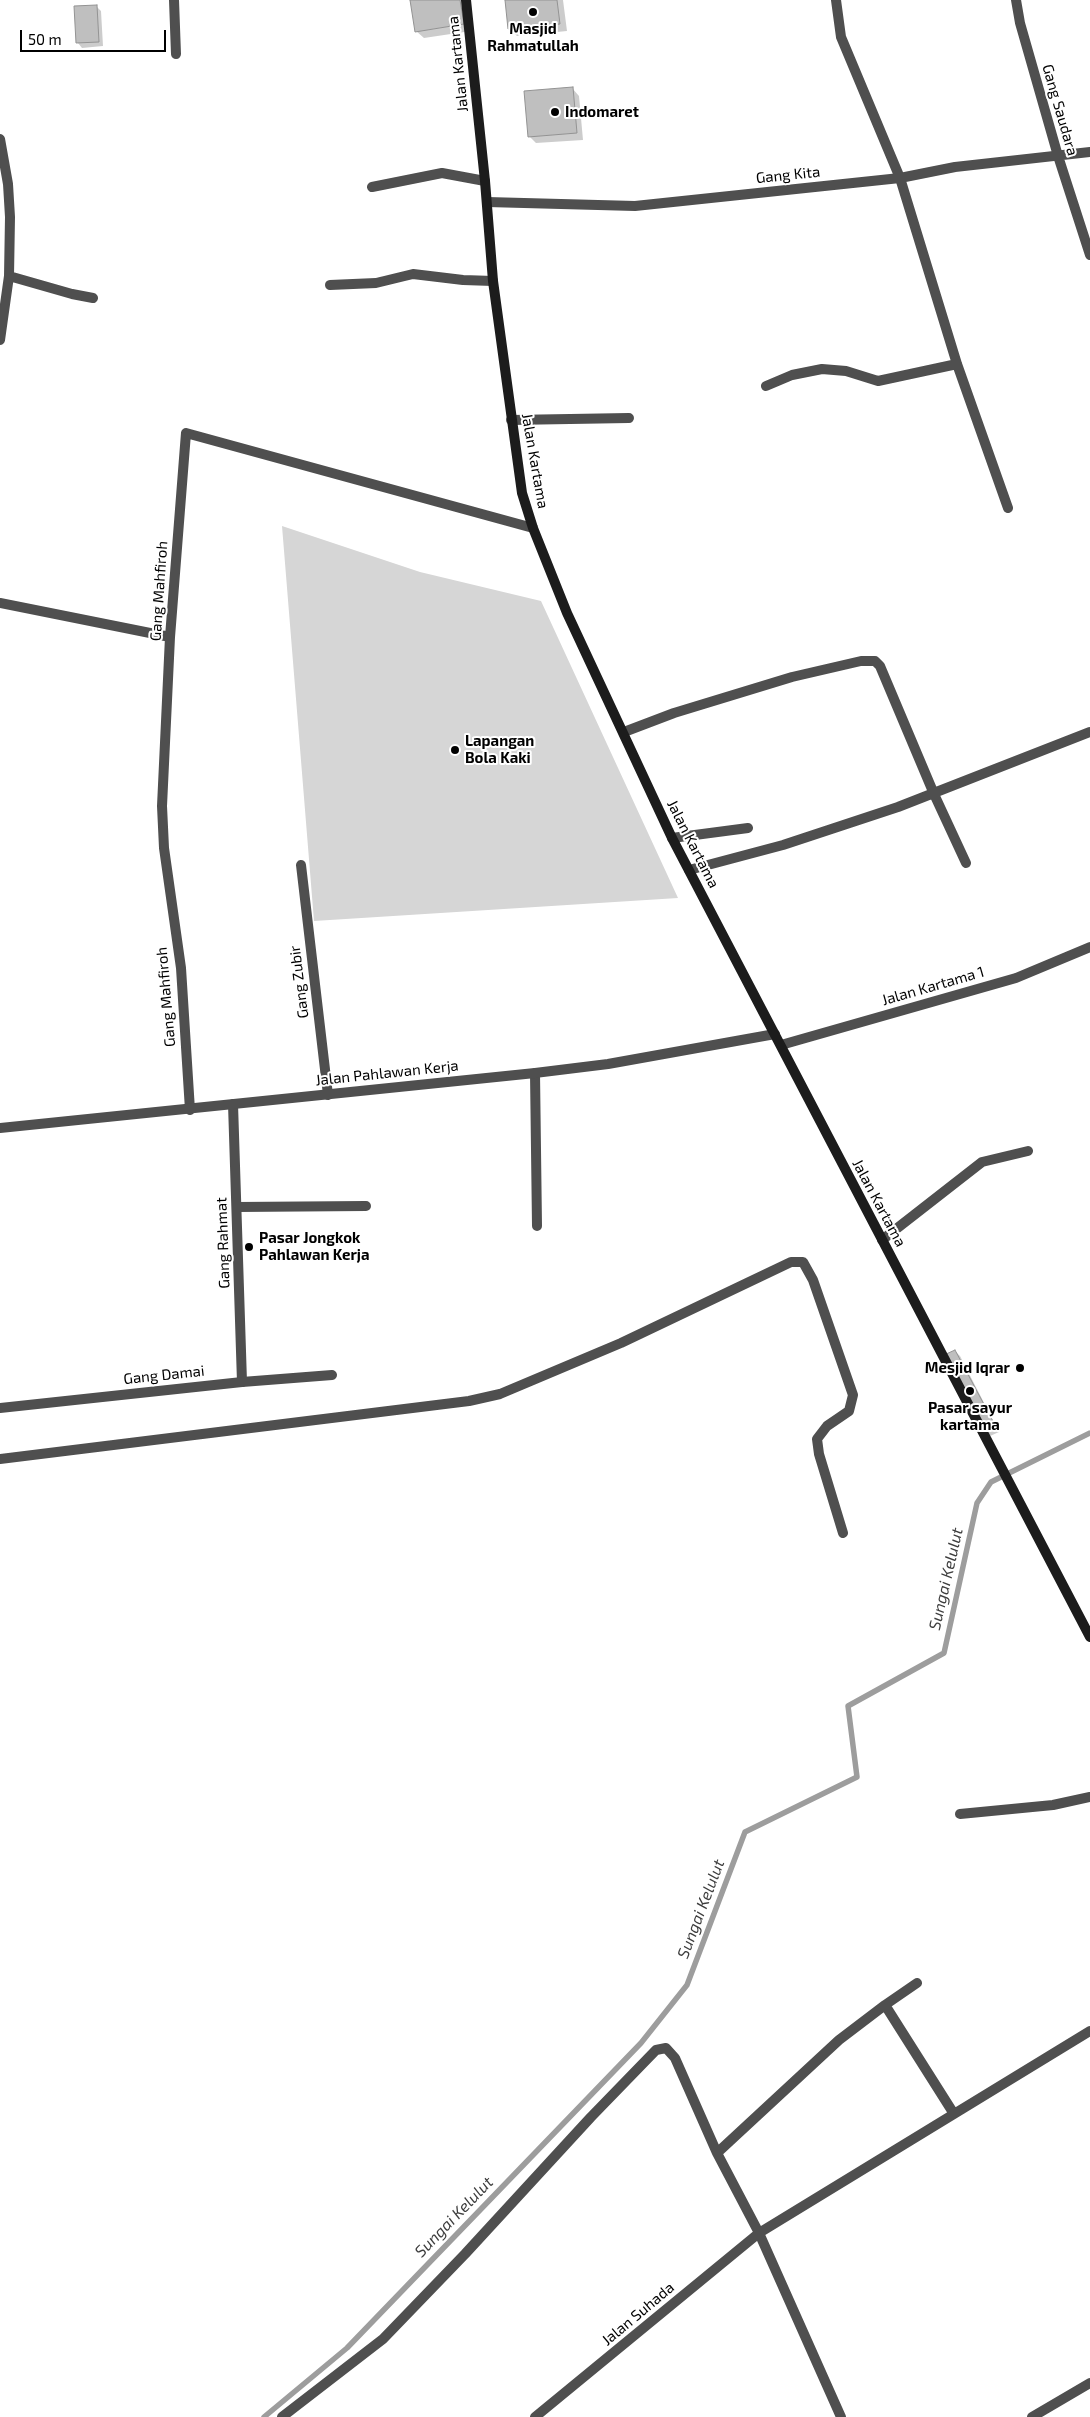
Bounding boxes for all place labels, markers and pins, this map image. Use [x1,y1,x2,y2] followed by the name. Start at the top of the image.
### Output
[527,6,539,18] marker: Masjid Rahmatullah
[487,20,579,55] place label: Masjid Rahmatullah
[565,103,639,121] place label: Indomaret
[549,106,561,118] marker: Indomaret
[465,732,534,767] place label: Lapangan Bola Kaki
[449,744,461,756] marker: Lapangan Bola Kaki
[259,1229,370,1264] place label: Pasar Jongkok Pahlawan Kerja
[243,1241,255,1253] marker: Pasar Jongkok Pahlawan Kerja
[925,1359,1010,1377] place label: Mesjid Iqrar
[1014,1362,1026,1374] marker: Mesjid Iqrar
[964,1385,976,1397] marker: Pasar sayur kartama
[928,1399,1012,1434] place label: Pasar sayur kartama

